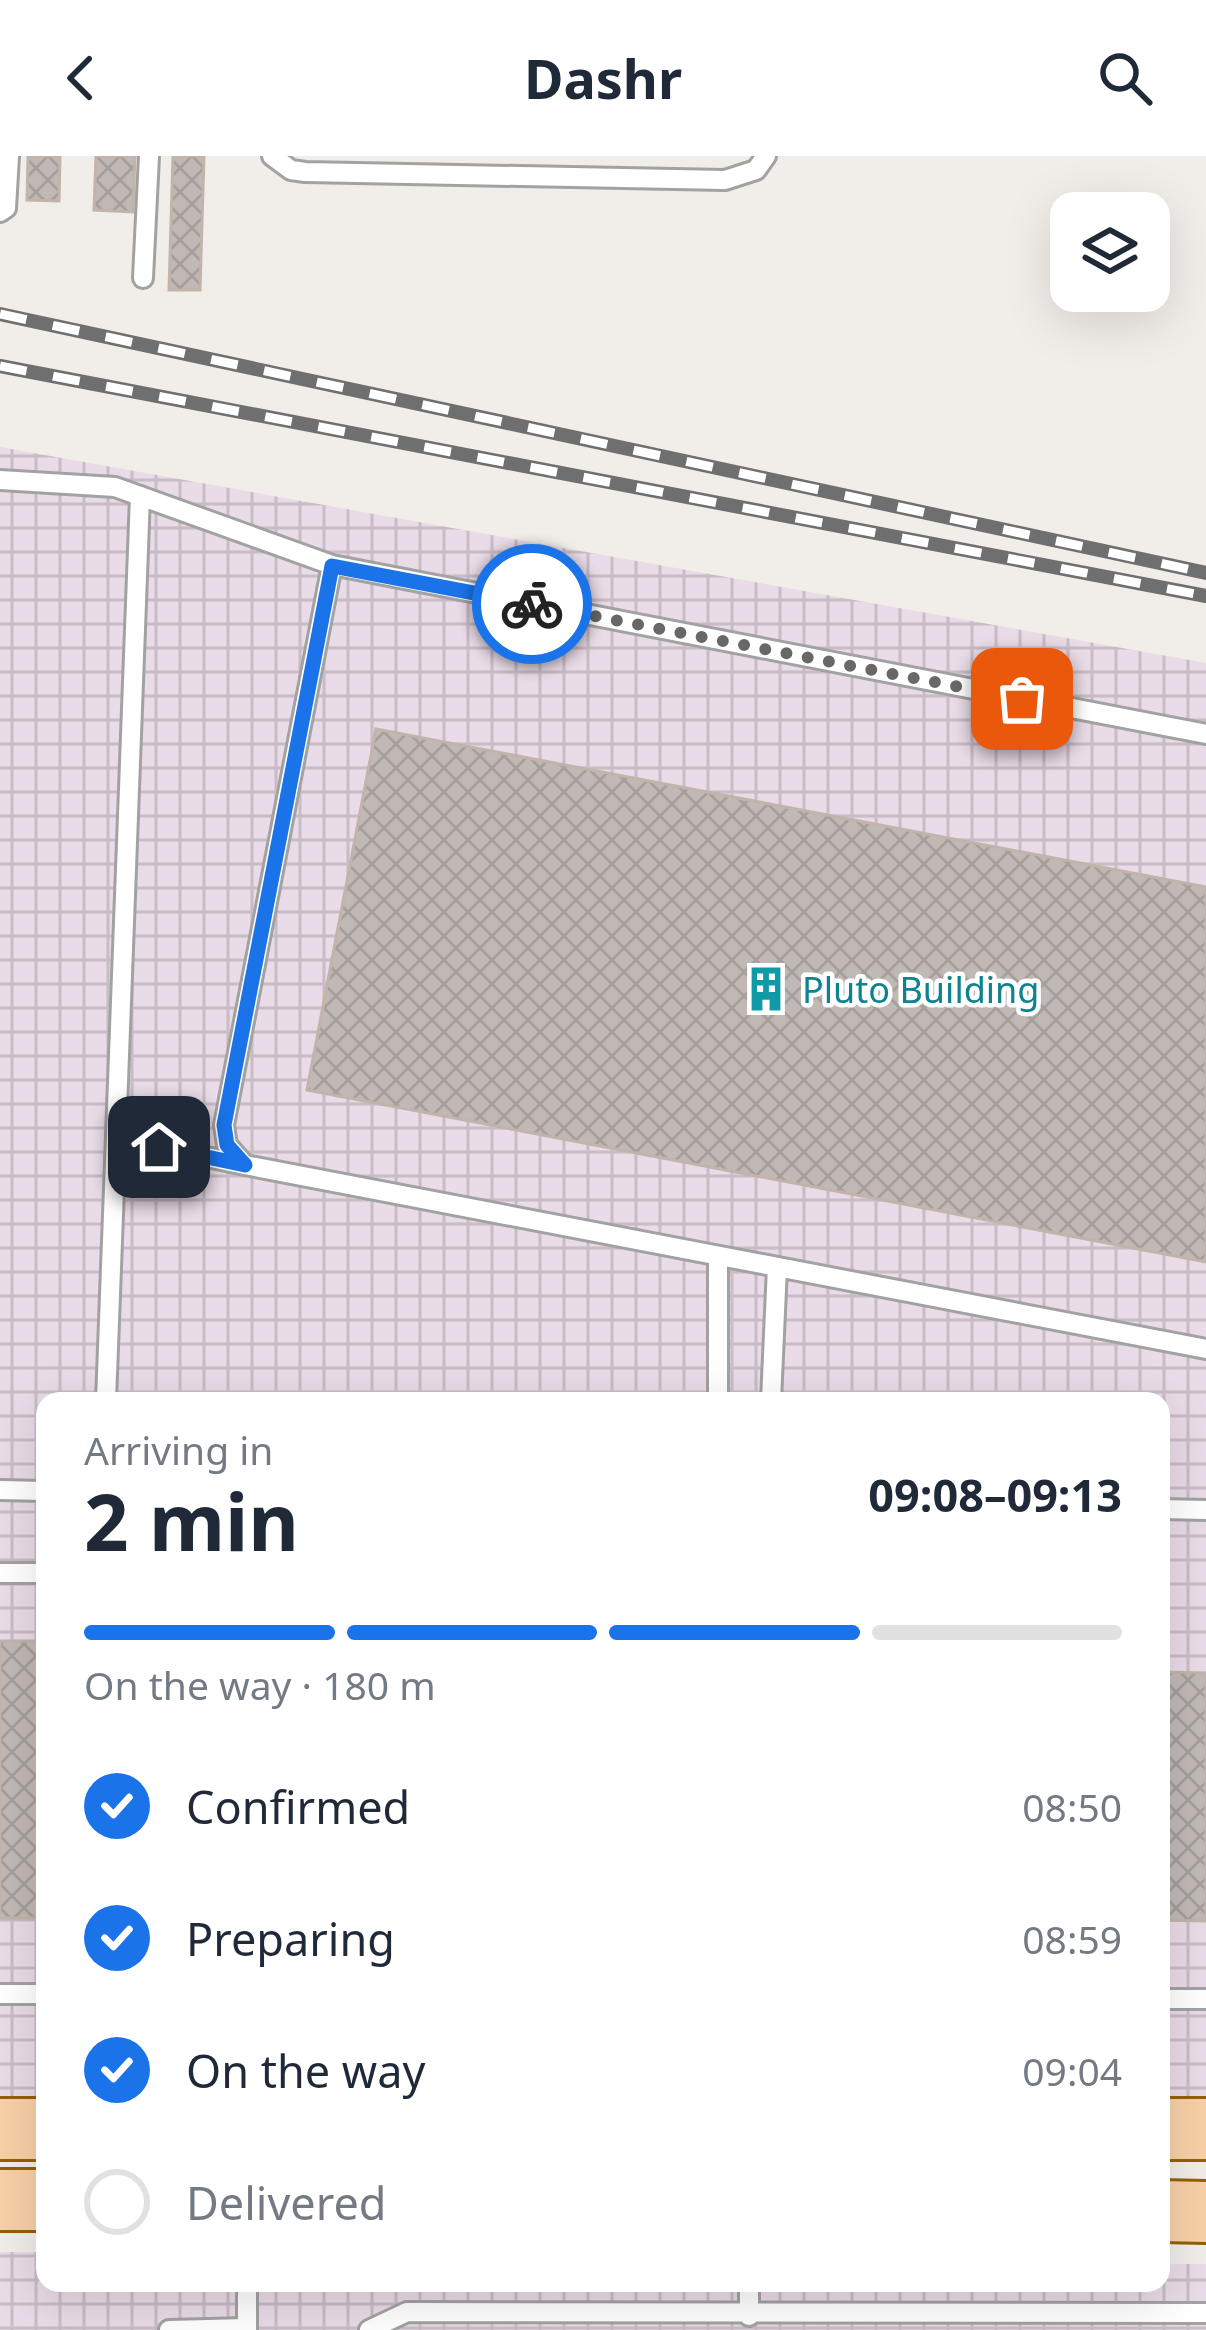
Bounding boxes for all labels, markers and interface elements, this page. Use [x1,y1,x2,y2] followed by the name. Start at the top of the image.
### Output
[524,41,682,115] text: Dashr
[48,45,114,111] icon: back
[1092,45,1158,111] icon: search
[1050,192,1170,312] map controls
[1050,192,1170,312] button: layers
[472,544,592,664] courier
[499,571,565,637] icon: bike
[971,648,1073,750] pin
[989,666,1055,732] icon: bag
[741,964,791,1014] building icon: Pluto Building
[802,965,1040,1014] place label: Pluto Building
[108,1096,210,1198] pin
[126,1114,192,1180] icon: home
[84,1423,273,1476] text: Arriving in
[868,1464,1122,1525] text: 09:08–09:13
[84,1468,299,1574] text: 2 min
[84,1658,436,1711] text: On the way · 180 m
[84,1773,150,1839] icon: check
[186,1776,410,1837] text: Confirmed
[1022,1780,1122,1833] text: 08:50
[84,1905,150,1971] icon: check
[186,1908,395,1969] text: Preparing
[1022,1912,1122,1965] text: 08:59
[84,2037,150,2103] icon: check
[186,2040,425,2101] text: On the way
[1022,2044,1122,2097] text: 09:04
[186,2172,386,2233] text: Delivered

